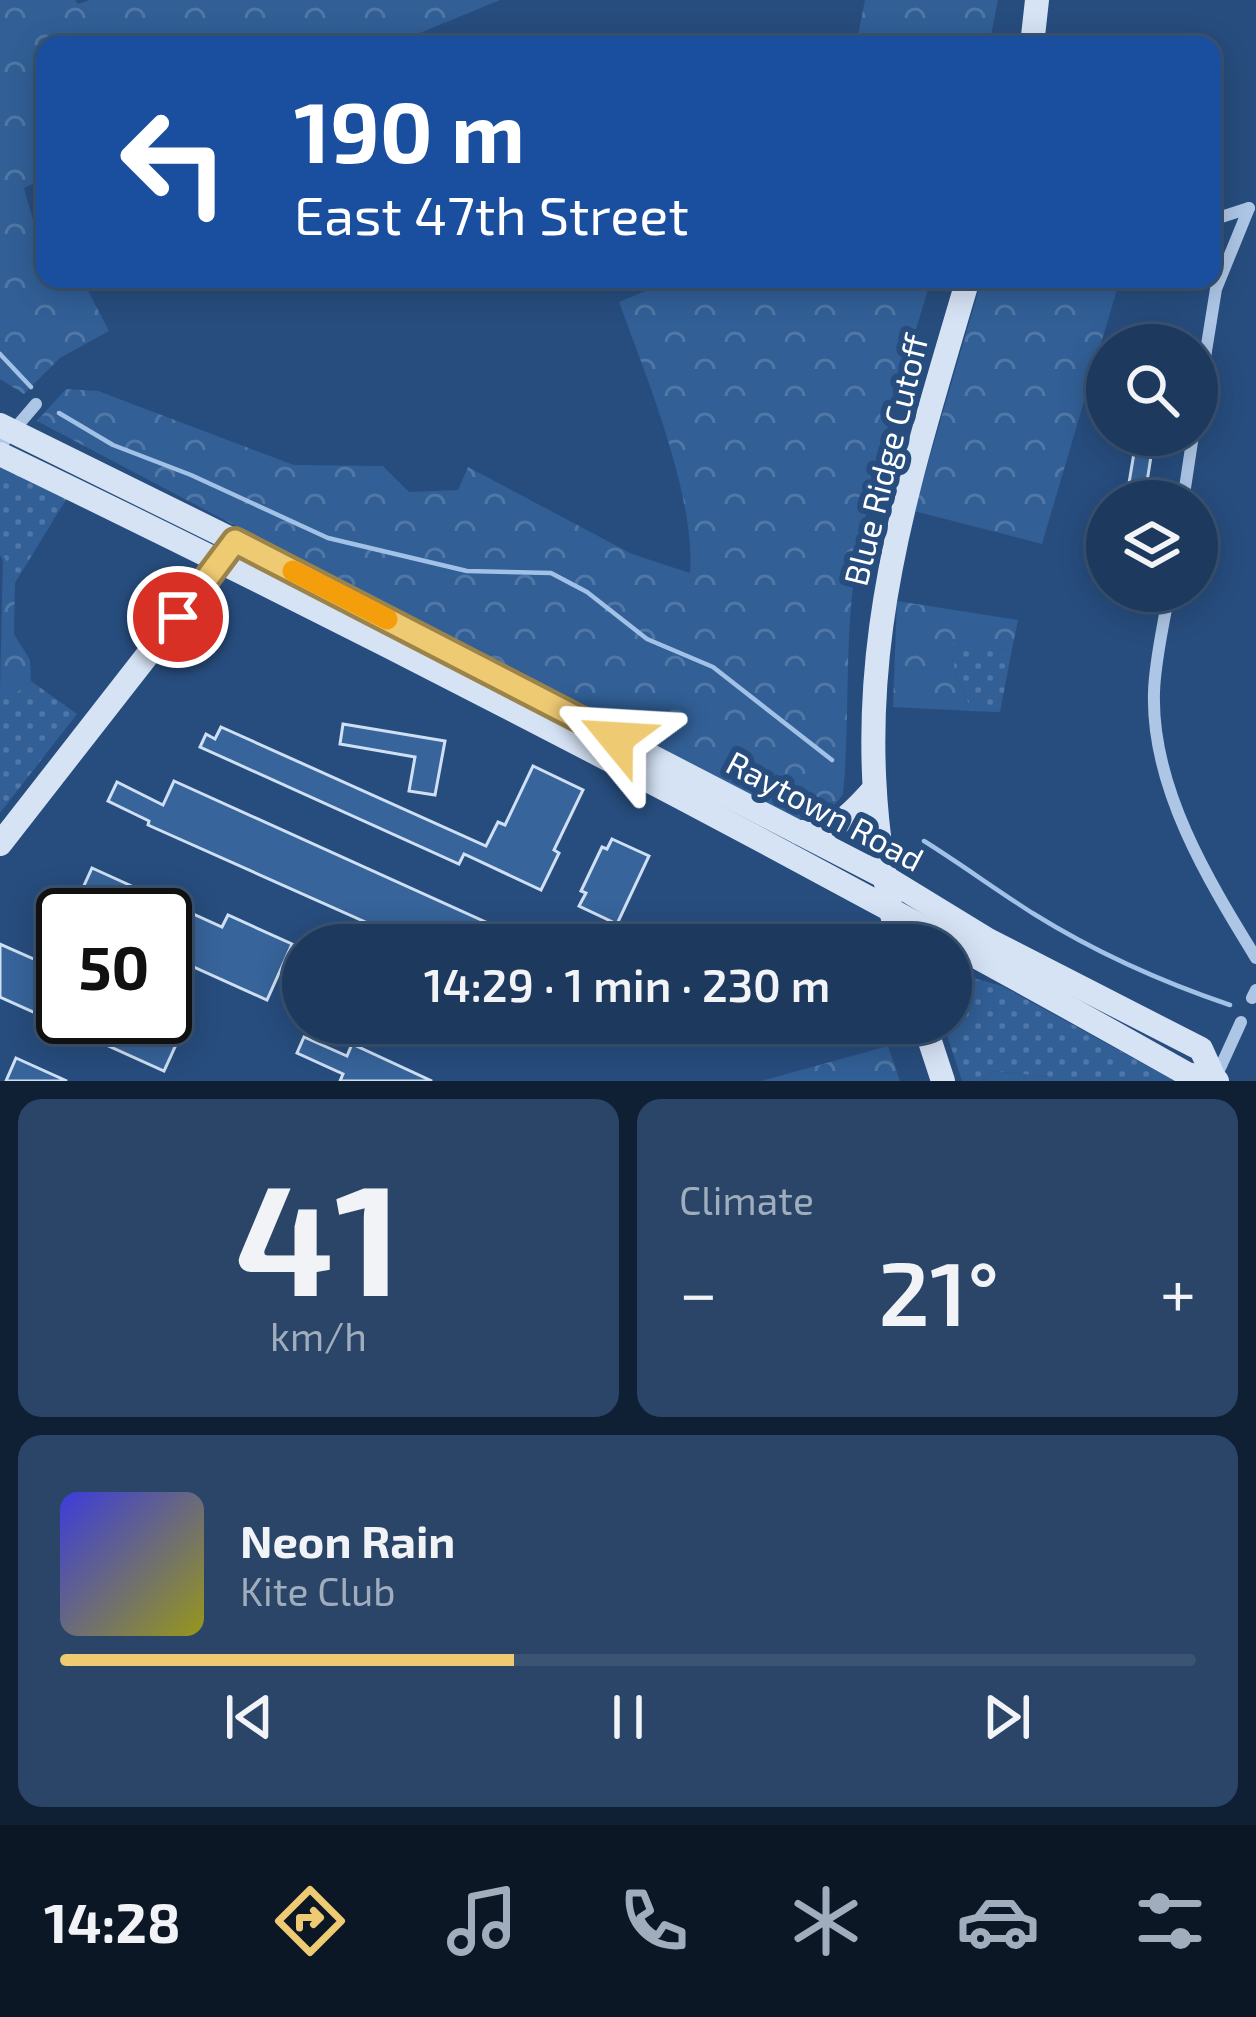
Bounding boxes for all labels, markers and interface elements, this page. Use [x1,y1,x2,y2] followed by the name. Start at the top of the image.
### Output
[294,79,525,180] text: 190 m
[96,84,252,240] icon: left
[294,181,689,246] text: East 47th Street
[1086,324,1218,612] map controls
[1086,324,1218,456] button: search
[834,330,936,589] street label: Blue Ridge Cutoff
[1086,480,1218,612] button: layers
[127,566,229,668] pin
[145,584,211,650] icon: arrive
[553,675,679,801] position arrow
[720,742,931,879] street label: Raytown Road
[36,888,192,1044] speed limit sign: 50
[424,957,830,1011] text: 14:29 · 1 min · 230 m
[235,1140,402,1327] text: 41
[679,1176,814,1223] text: Climate
[878,1236,999,1344] text: 21°
[679,1251,718,1330] text: −
[1160,1251,1196,1330] text: +
[270,1312,367,1359] text: km/h
[240,1513,455,1567] text: Neon Rain
[240,1567,396,1614] text: Kite Club
[216,1684,282,1750] icon: previous
[595,1684,661,1750] icon: pause
[974,1684,1040,1750] icon: next
[268,1879,352,1963] icon: directions
[440,1879,524,1963] icon: music
[612,1879,696,1963] icon: phone
[784,1879,868,1963] icon: climate
[956,1879,1040,1963] icon: car
[1128,1879,1212,1963] icon: filters
[44,1889,181,1954] text: 14:28

